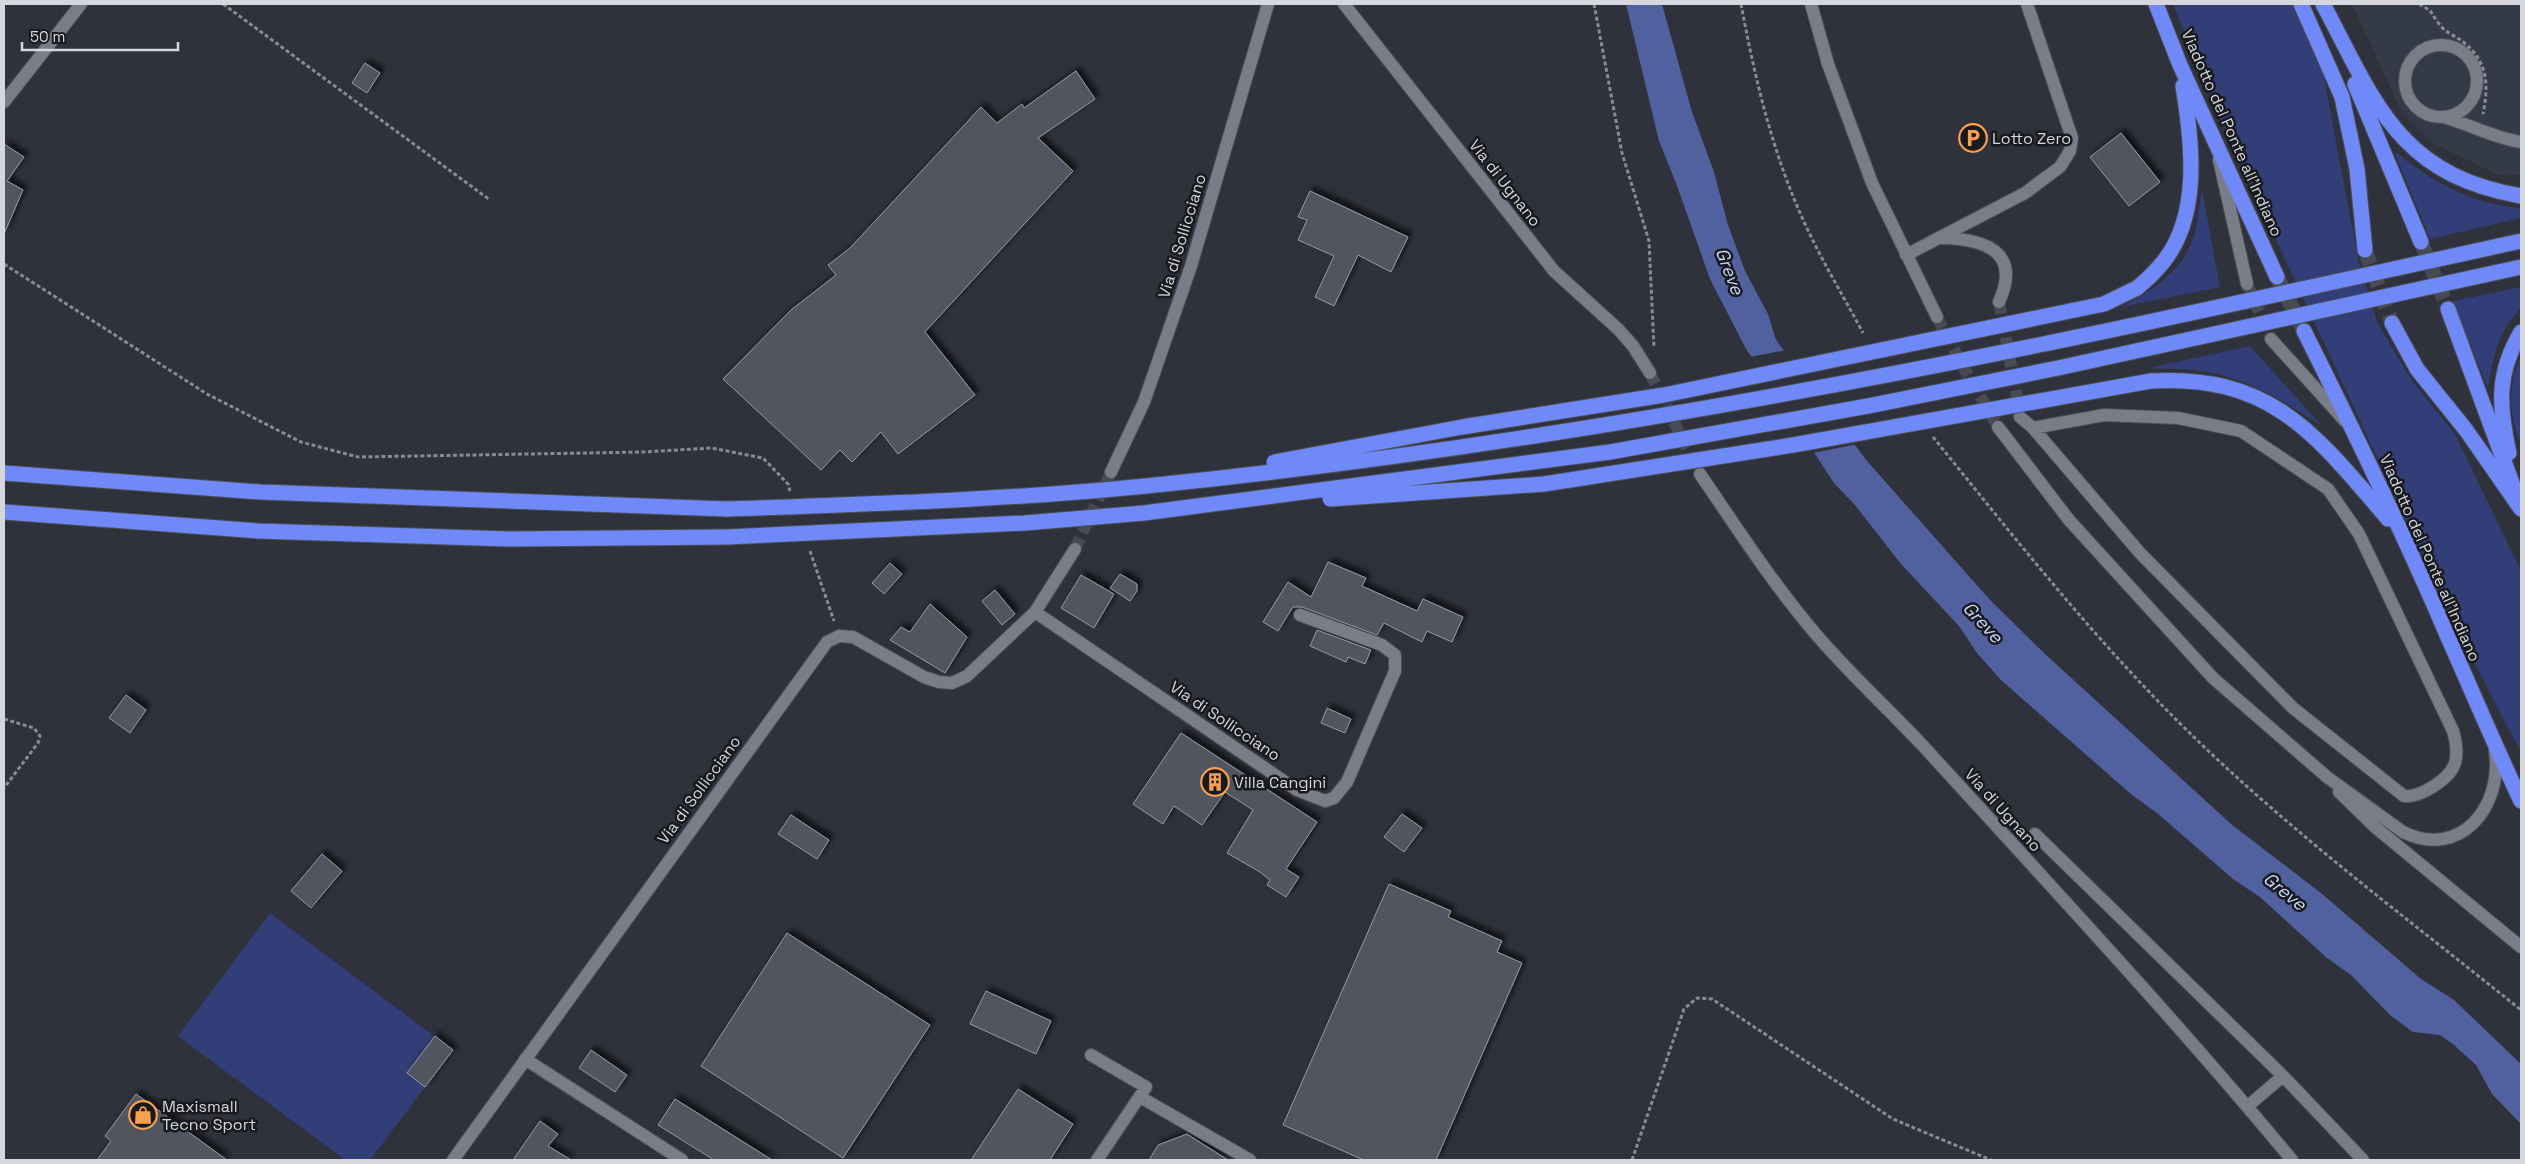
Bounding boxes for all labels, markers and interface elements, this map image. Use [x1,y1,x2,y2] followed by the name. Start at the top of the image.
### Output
[22,20,179,52] scale bar
[2177,26,2287,240] street label: Viadotto del Ponte all'Indiano
[30,27,65,46] text: 50 m
[1958,123,1988,153] parking icon: Lotto Zero
[1992,128,2071,149] place label: Lotto Zero
[1464,135,1546,231] street label: Via di Ugnano
[1153,171,1211,301] street label: Via di Sollicciano
[1711,244,1750,299] water label: Greve
[2375,451,2485,665] street label: Viadotto del Ponte all'Indiano
[1958,596,2009,649] water label: Greve
[1166,676,1284,766] street label: Via di Sollicciano
[653,732,745,848] street label: Via di Sollicciano
[1960,764,2046,856] street label: Via di Ugnano
[1200,767,1230,797] building icon: Villa Cangini
[1234,772,1326,793] place label: Villa Cangini
[2259,867,2312,916] water label: Greve
[162,1096,256,1135] place label: Maxismall Tecno Sport
[128,1100,158,1130] shop icon: Maxismall Tecno Sport

